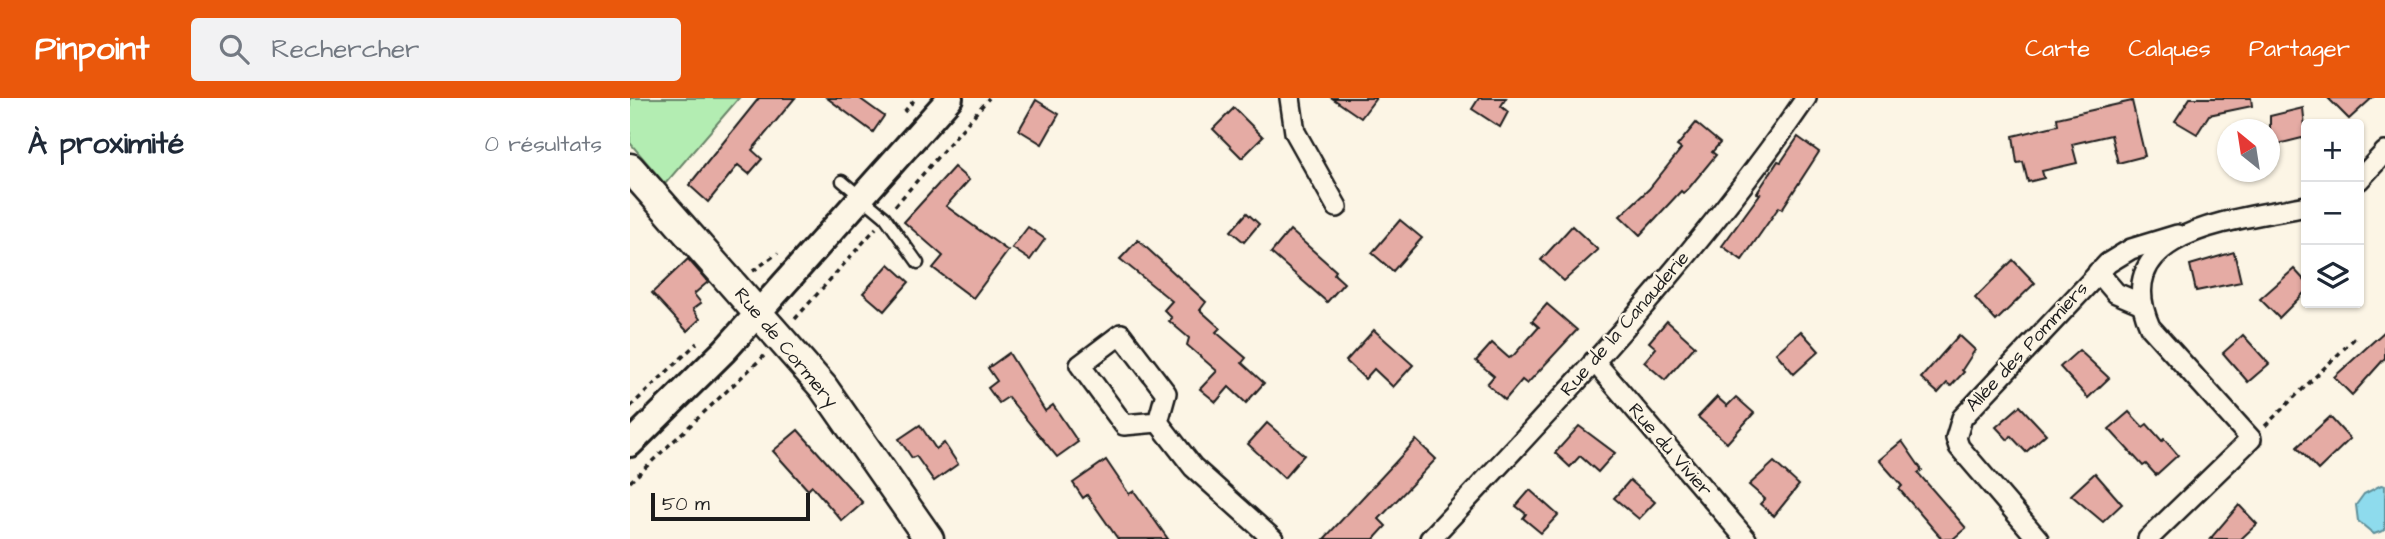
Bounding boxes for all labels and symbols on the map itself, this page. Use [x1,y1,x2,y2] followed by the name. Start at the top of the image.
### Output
[2217,119,2280,182] north arrow
[1554,245,1696,403] street label: Rue de la Canauderie
[1959,276,2095,418] street label: Allée des Pommiers
[727,282,845,415] street label: Rue de Cormery
[1622,397,1719,503] street label: Rue du Vivier
[651,490,810,522] scale bar

